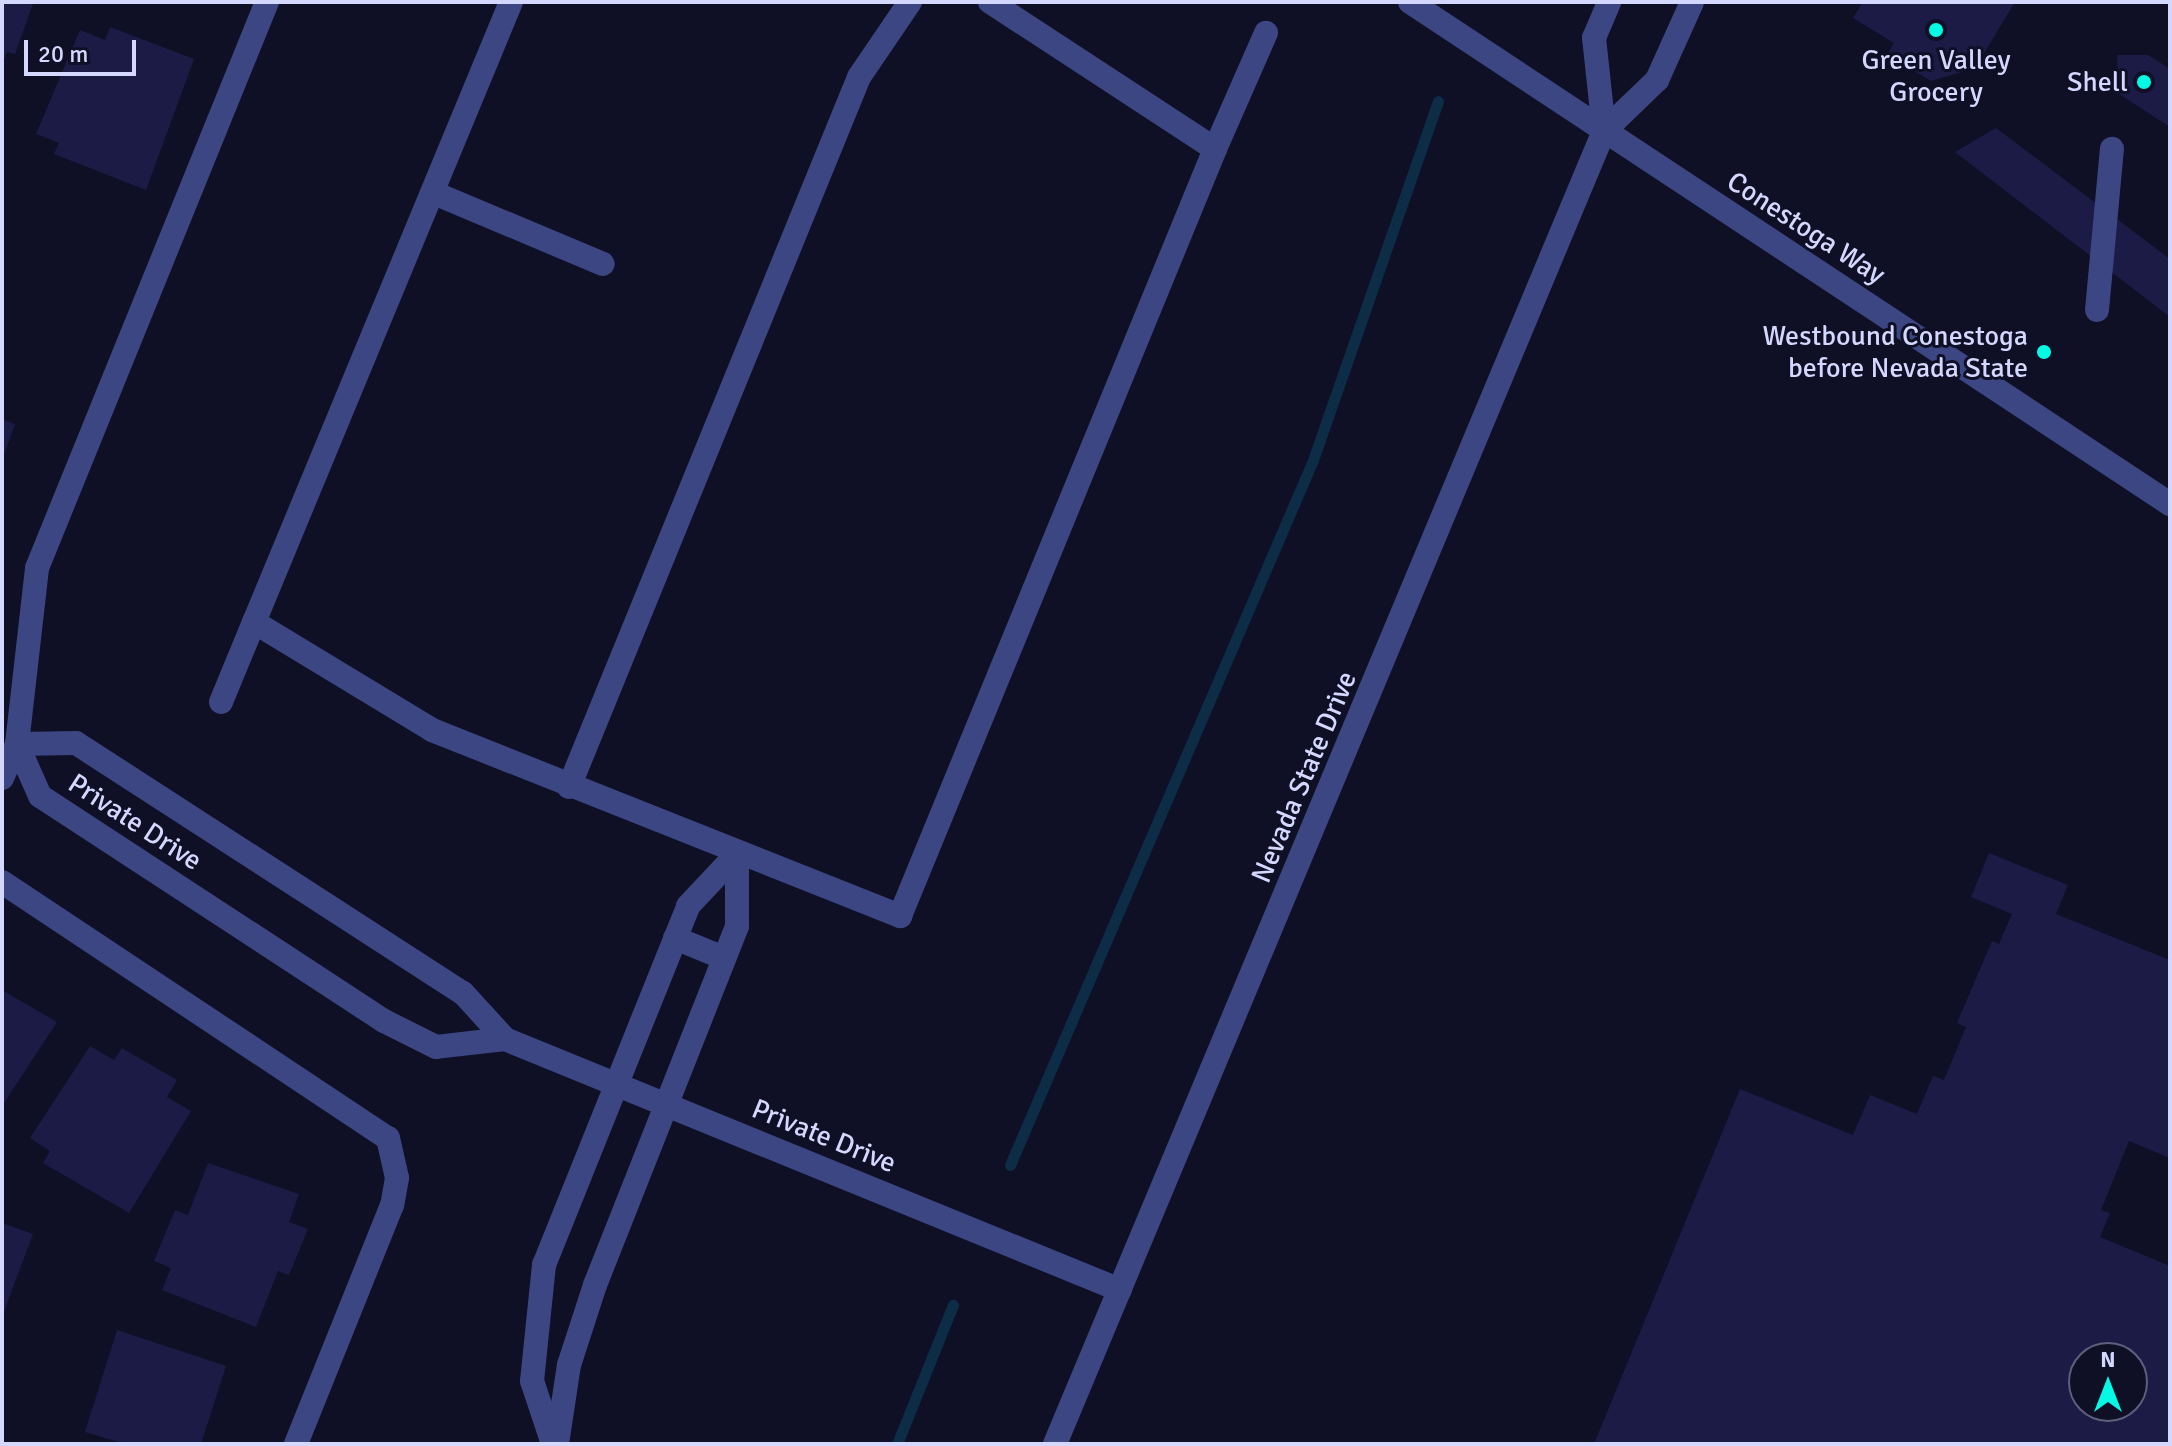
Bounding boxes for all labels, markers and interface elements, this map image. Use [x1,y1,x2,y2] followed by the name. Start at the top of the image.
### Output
[1927,21,1945,39] marker: Green Valley Grocery
[28,24,140,74] scale bar
[38,39,88,69] text: 20 m
[1861,43,2011,109] place label: Green Valley Grocery
[2067,65,2128,99] place label: Shell
[2135,73,2153,91] marker: Shell
[1721,164,1891,292] street label: Conestoga Way
[1762,319,2028,385] place label: Westbound Conestoga before Nevada State
[2035,343,2053,361] marker: Westbound Conestoga before Nevada State
[1244,666,1364,888] street label: Nevada State Drive
[62,766,208,878] street label: Private Drive
[747,1092,901,1180] street label: Private Drive
[2068,1342,2148,1422] north arrow
[2100,1346,2116,1373] text: N

